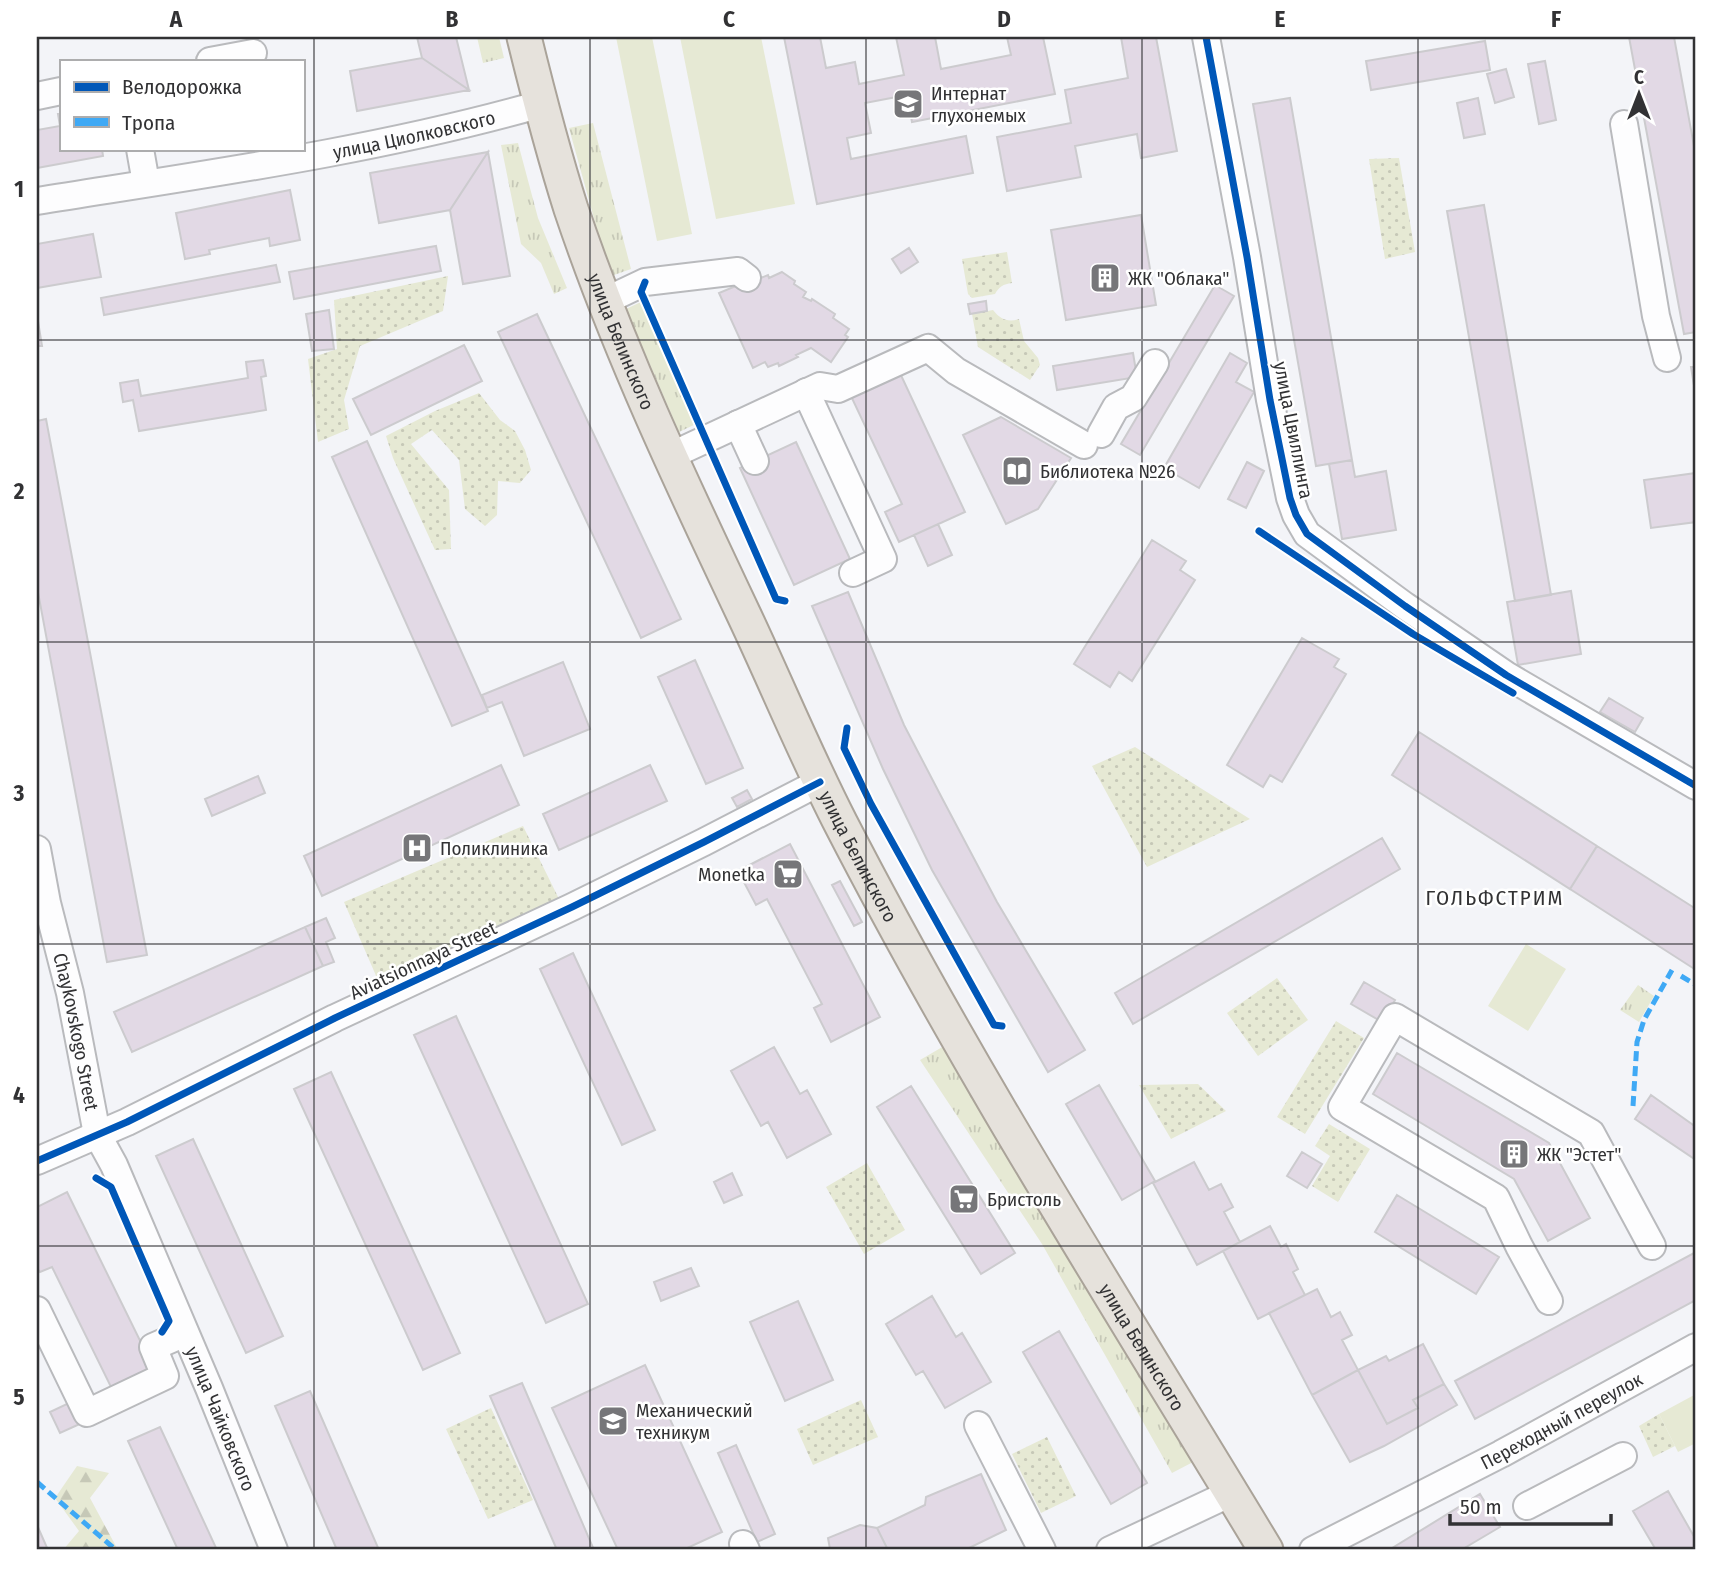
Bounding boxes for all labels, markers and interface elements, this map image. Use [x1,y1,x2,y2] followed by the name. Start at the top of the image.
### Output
[169,5,183,33] text: A
[446,5,459,33] text: B
[723,5,735,33] text: C
[997,5,1011,33] text: D
[1275,5,1286,33] text: E
[1551,5,1561,33] text: F
[60,60,304,150] legend
[1604,60,1674,130] north arrow
[1634,66,1644,89] text: С
[122,74,242,100] text: Велодорожка
[931,82,1027,127] place label: Интернат глухонемых
[891,87,925,121] school or university icon: Интернат глухонемых
[331,106,498,164] street label: улица Циолковского
[122,110,175,136] text: Тропа
[14,175,24,203] text: 1
[1088,261,1122,295] building icon: ЖК "Облака"
[1128,267,1230,290] place label: ЖК "Облака"
[583,270,659,413] street label: улица Белинского
[1269,360,1318,501] street label: улица Цвиллинга
[1000,454,1034,488] library icon: Библиотека №26
[1040,460,1175,483] place label: Библиотека №26
[13,477,25,505] text: 2
[13,779,25,807] text: 3
[814,787,902,926] street label: улица Белинского
[400,831,434,865] hospital icon: Поликлиника
[440,837,548,860] place label: Поликлиника
[771,857,805,891] supermarket icon: Monetka
[698,863,765,886] place label: Monetka
[1426,885,1564,911] district label: ГОЛЬФСТРИМ
[346,916,501,1005] street label: Aviatsionnaya Street
[48,950,103,1113] street label: Chaykovskogo Street
[13,1081,25,1109] text: 4
[1497,1137,1531,1171] building icon: ЖК "Эстет"
[1537,1143,1621,1166] place label: ЖК "Эстет"
[947,1182,981,1216] supermarket icon: Бристоль
[987,1188,1061,1211] place label: Бристоль
[1094,1279,1189,1415] street label: улица Белинского
[181,1343,260,1494] street label: улица Чайковского
[1477,1368,1647,1475] street label: Переходный переулок
[13,1383,25,1411] text: 5
[636,1399,753,1444] place label: Механический техникум
[596,1404,630,1438] school or university icon: Механический техникум
[1450,1482,1610,1526] scale bar
[1460,1494,1502,1520] text: 50 m

